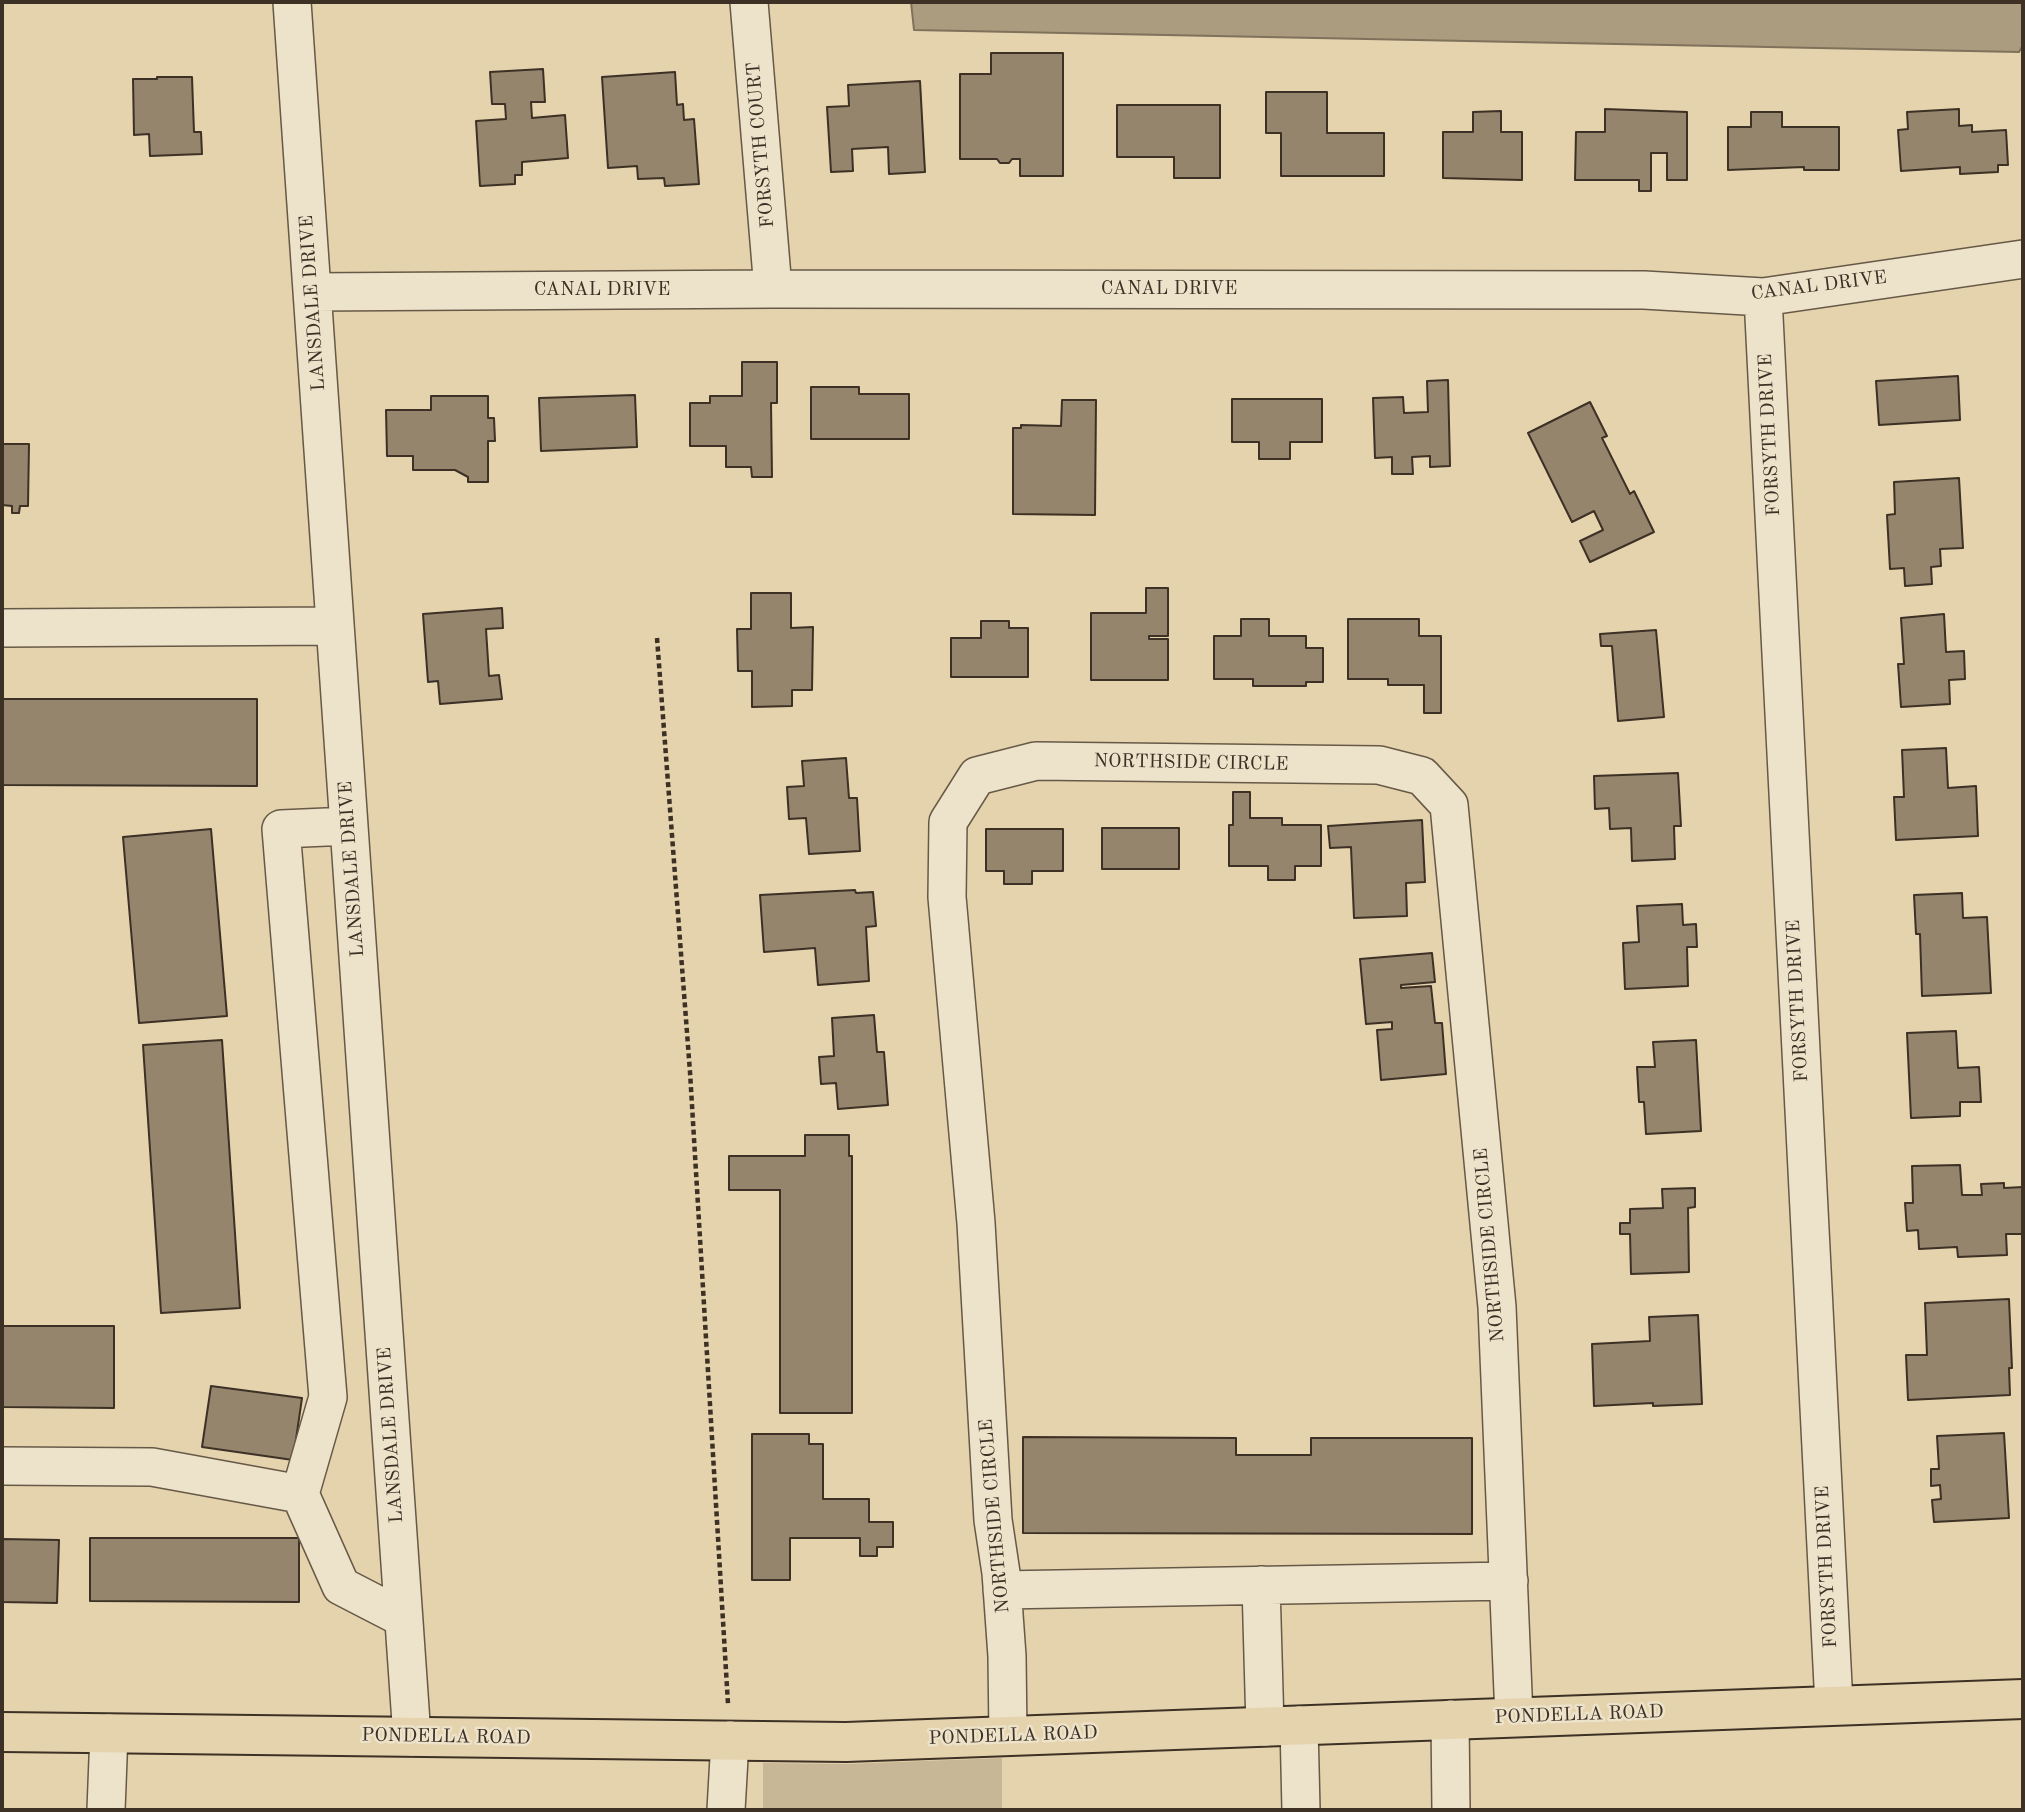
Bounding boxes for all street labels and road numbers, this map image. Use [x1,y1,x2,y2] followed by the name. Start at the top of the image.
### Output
[742,61,780,229] street label: FORSYTH COURT
[295,214,331,392] street label: LANSDALE DRIVE
[1750,266,1888,306] street label: CANAL DRIVE
[1101,278,1237,300] street label: CANAL DRIVE
[534,279,670,301] street label: CANAL DRIVE
[1754,353,1786,517] street label: FORSYTH DRIVE
[1093,750,1289,776] street label: NORTHSIDE CIRCLE
[334,780,370,958] street label: LANSDALE DRIVE
[1782,919,1814,1083] street label: FORSYTH DRIVE
[1470,1147,1510,1343] street label: NORTHSIDE CIRCLE
[373,1346,409,1524] street label: LANSDALE DRIVE
[975,1418,1015,1614] street label: NORTHSIDE CIRCLE
[1811,1485,1843,1649] street label: FORSYTH DRIVE
[1494,1701,1664,1729] street label: PONDELLA ROAD
[928,1722,1098,1750] street label: PONDELLA ROAD
[361,1724,531,1750] street label: PONDELLA ROAD

